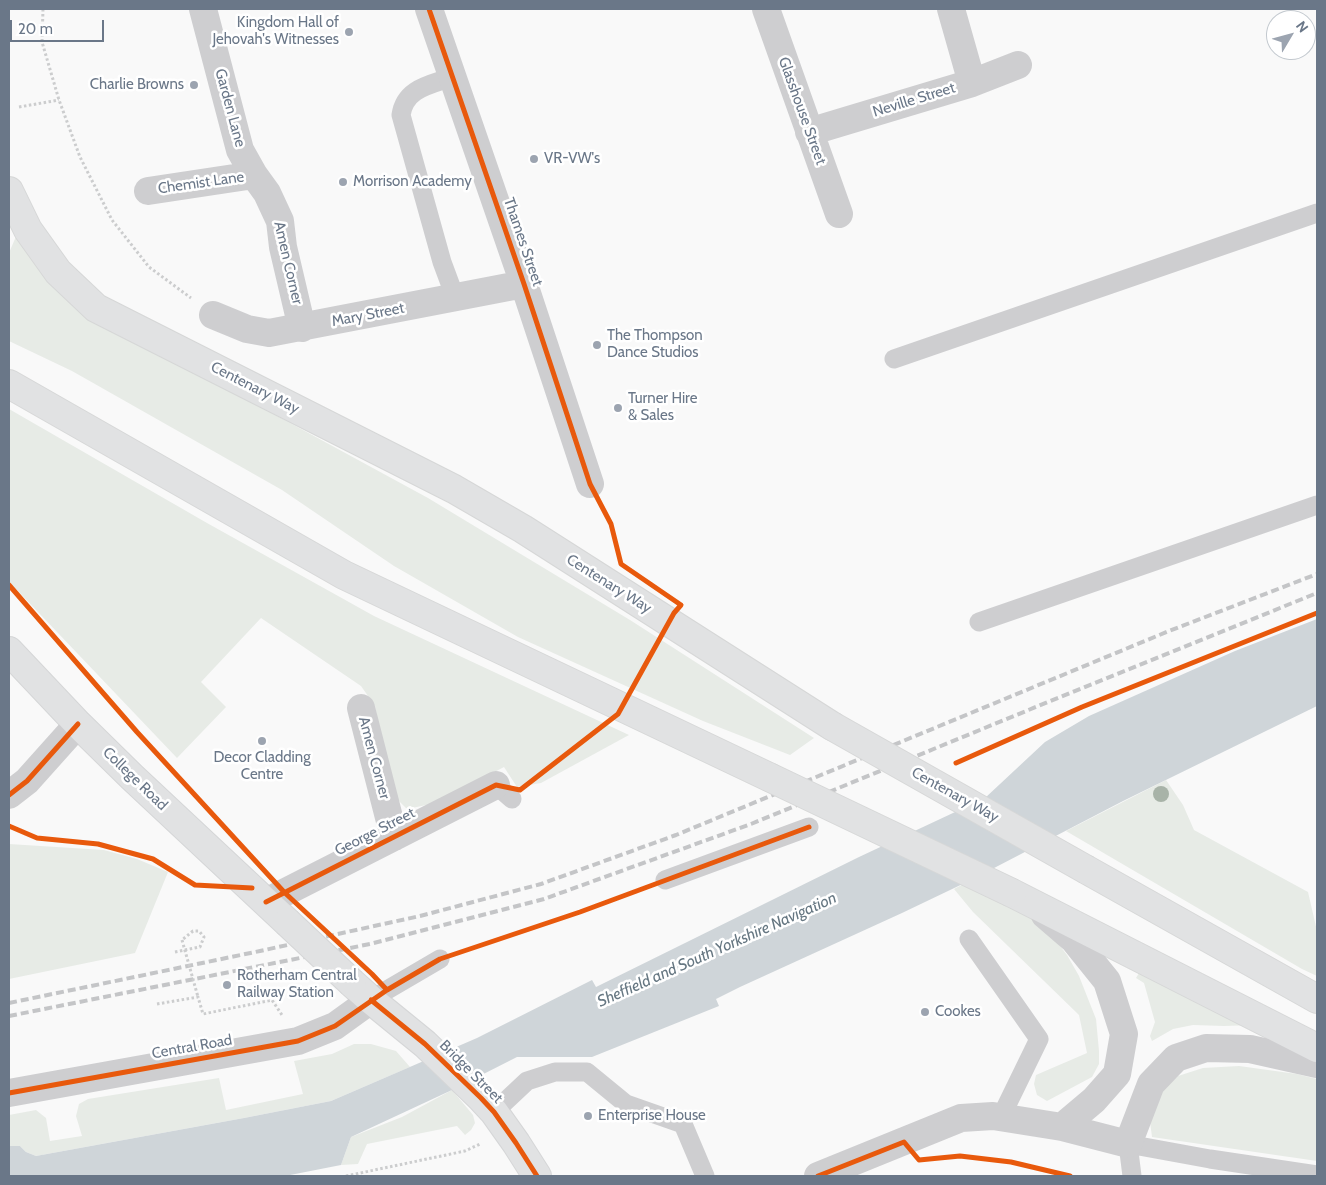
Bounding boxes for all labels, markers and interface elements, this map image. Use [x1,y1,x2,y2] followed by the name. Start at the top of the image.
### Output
[12,10,106,42] scale bar
[1266,10,1316,60] north arrow
[212,14,339,49] place label: Kingdom Hall of Jehovah's Witnesses
[1292,17,1312,36] text: N
[18,20,53,38] text: 20 m
[343,26,355,38] marker: Kingdom Hall of Jehovah's Witnesses
[774,55,830,167] street label: Glasshouse Street
[211,67,249,149] street label: Garden Lane
[90,76,184,94] place label: Charlie Browns
[188,79,200,91] marker: Charlie Browns
[871,79,957,121] street label: Neville Street
[544,150,600,168] place label: VR-VW's
[528,153,540,165] marker: VR-VW's
[157,168,245,198] street label: Chemist Lane
[353,173,472,191] place label: Morrison Academy
[337,176,349,188] marker: Morrison Academy
[499,195,547,289] street label: Thames Street
[270,220,306,306] street label: Amen Corner
[330,299,406,331] street label: Mary Street
[607,327,703,362] place label: The Thompson Dance Studios
[591,339,603,351] marker: The Thompson Dance Studios
[208,358,302,418] street label: Centenary Way
[628,390,697,425] place label: Turner Hire & Sales
[612,402,624,414] marker: Turner Hire & Sales
[563,551,655,617] street label: Centenary Way
[354,715,394,801] street label: Amen Corner
[256,735,268,747] marker: Decor Cladding Centre
[99,744,171,814] street label: College Road
[213,749,311,784] place label: Decor Cladding Centre
[908,764,1002,826] street label: Centenary Way
[332,804,418,860] street label: George Street
[594,888,840,1012] water label: Sheffield and South Yorkshire Navigation
[237,967,357,1002] place label: Rotherham Central Railway Station
[221,979,233,991] marker: Rotherham Central Railway Station
[935,1003,981,1021] place label: Cookes
[919,1006,931,1018] marker: Cookes
[150,1031,234,1063] street label: Central Road
[436,1037,506,1107] street label: Bridge Street
[598,1107,706,1125] place label: Enterprise House
[582,1110,594,1122] marker: Enterprise House

